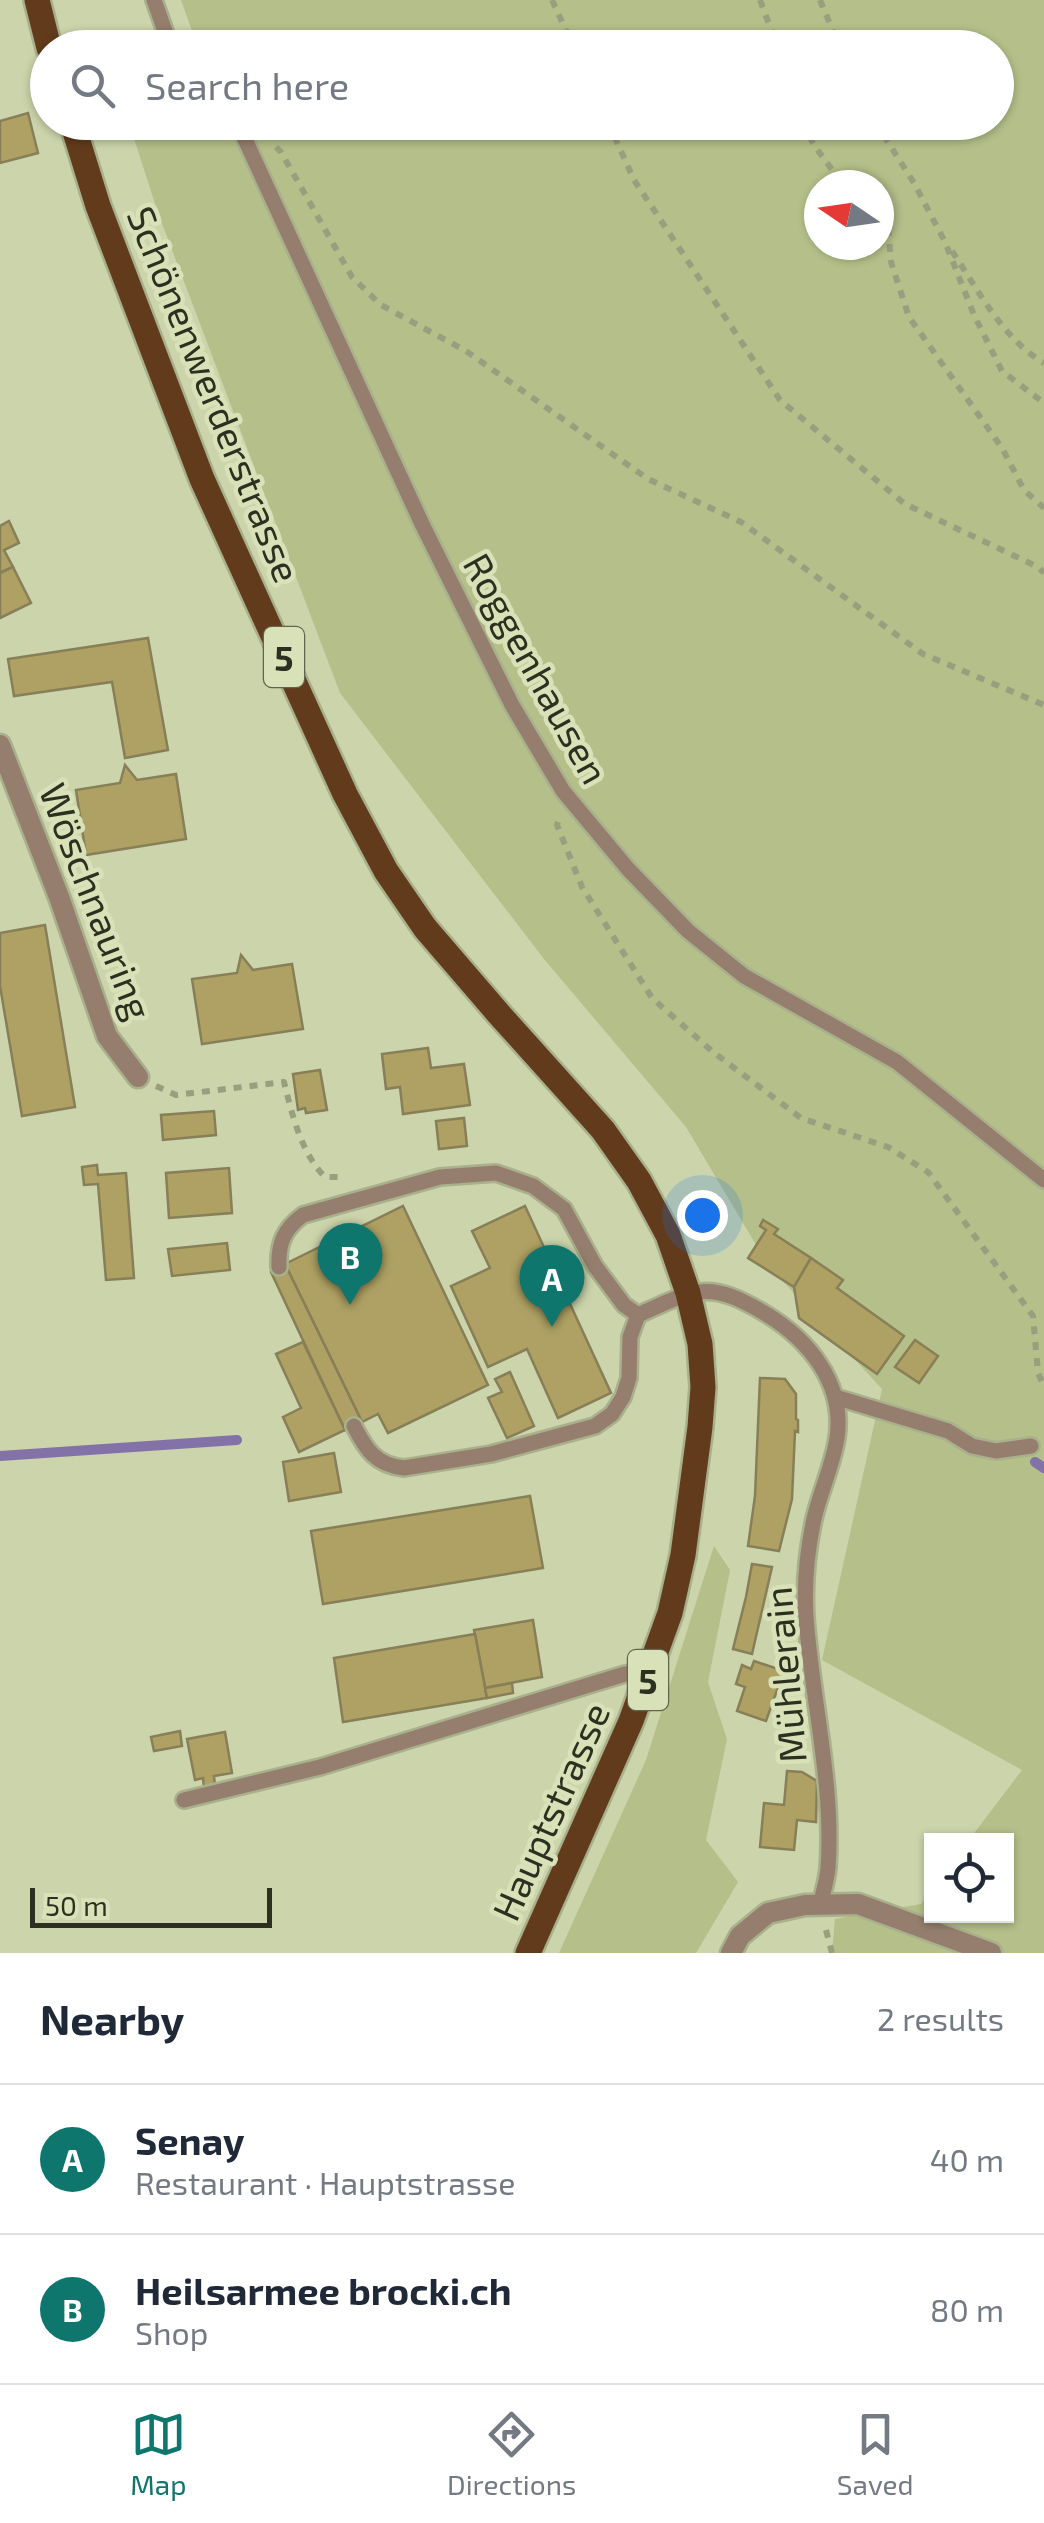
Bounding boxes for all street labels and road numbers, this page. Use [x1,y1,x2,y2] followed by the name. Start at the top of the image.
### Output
[119,200,311,588] street label: Schönenwerderstrasse
[455,545,619,791] street label: Roggenhausen
[264,627,304,687] road number: 5
[31,776,163,1026] street label: Wöschnauring
[753,1585,815,1765] street label: Mühlerain
[628,1650,668,1710] road number: 5
[482,1695,618,1927] street label: Hauptstrasse

